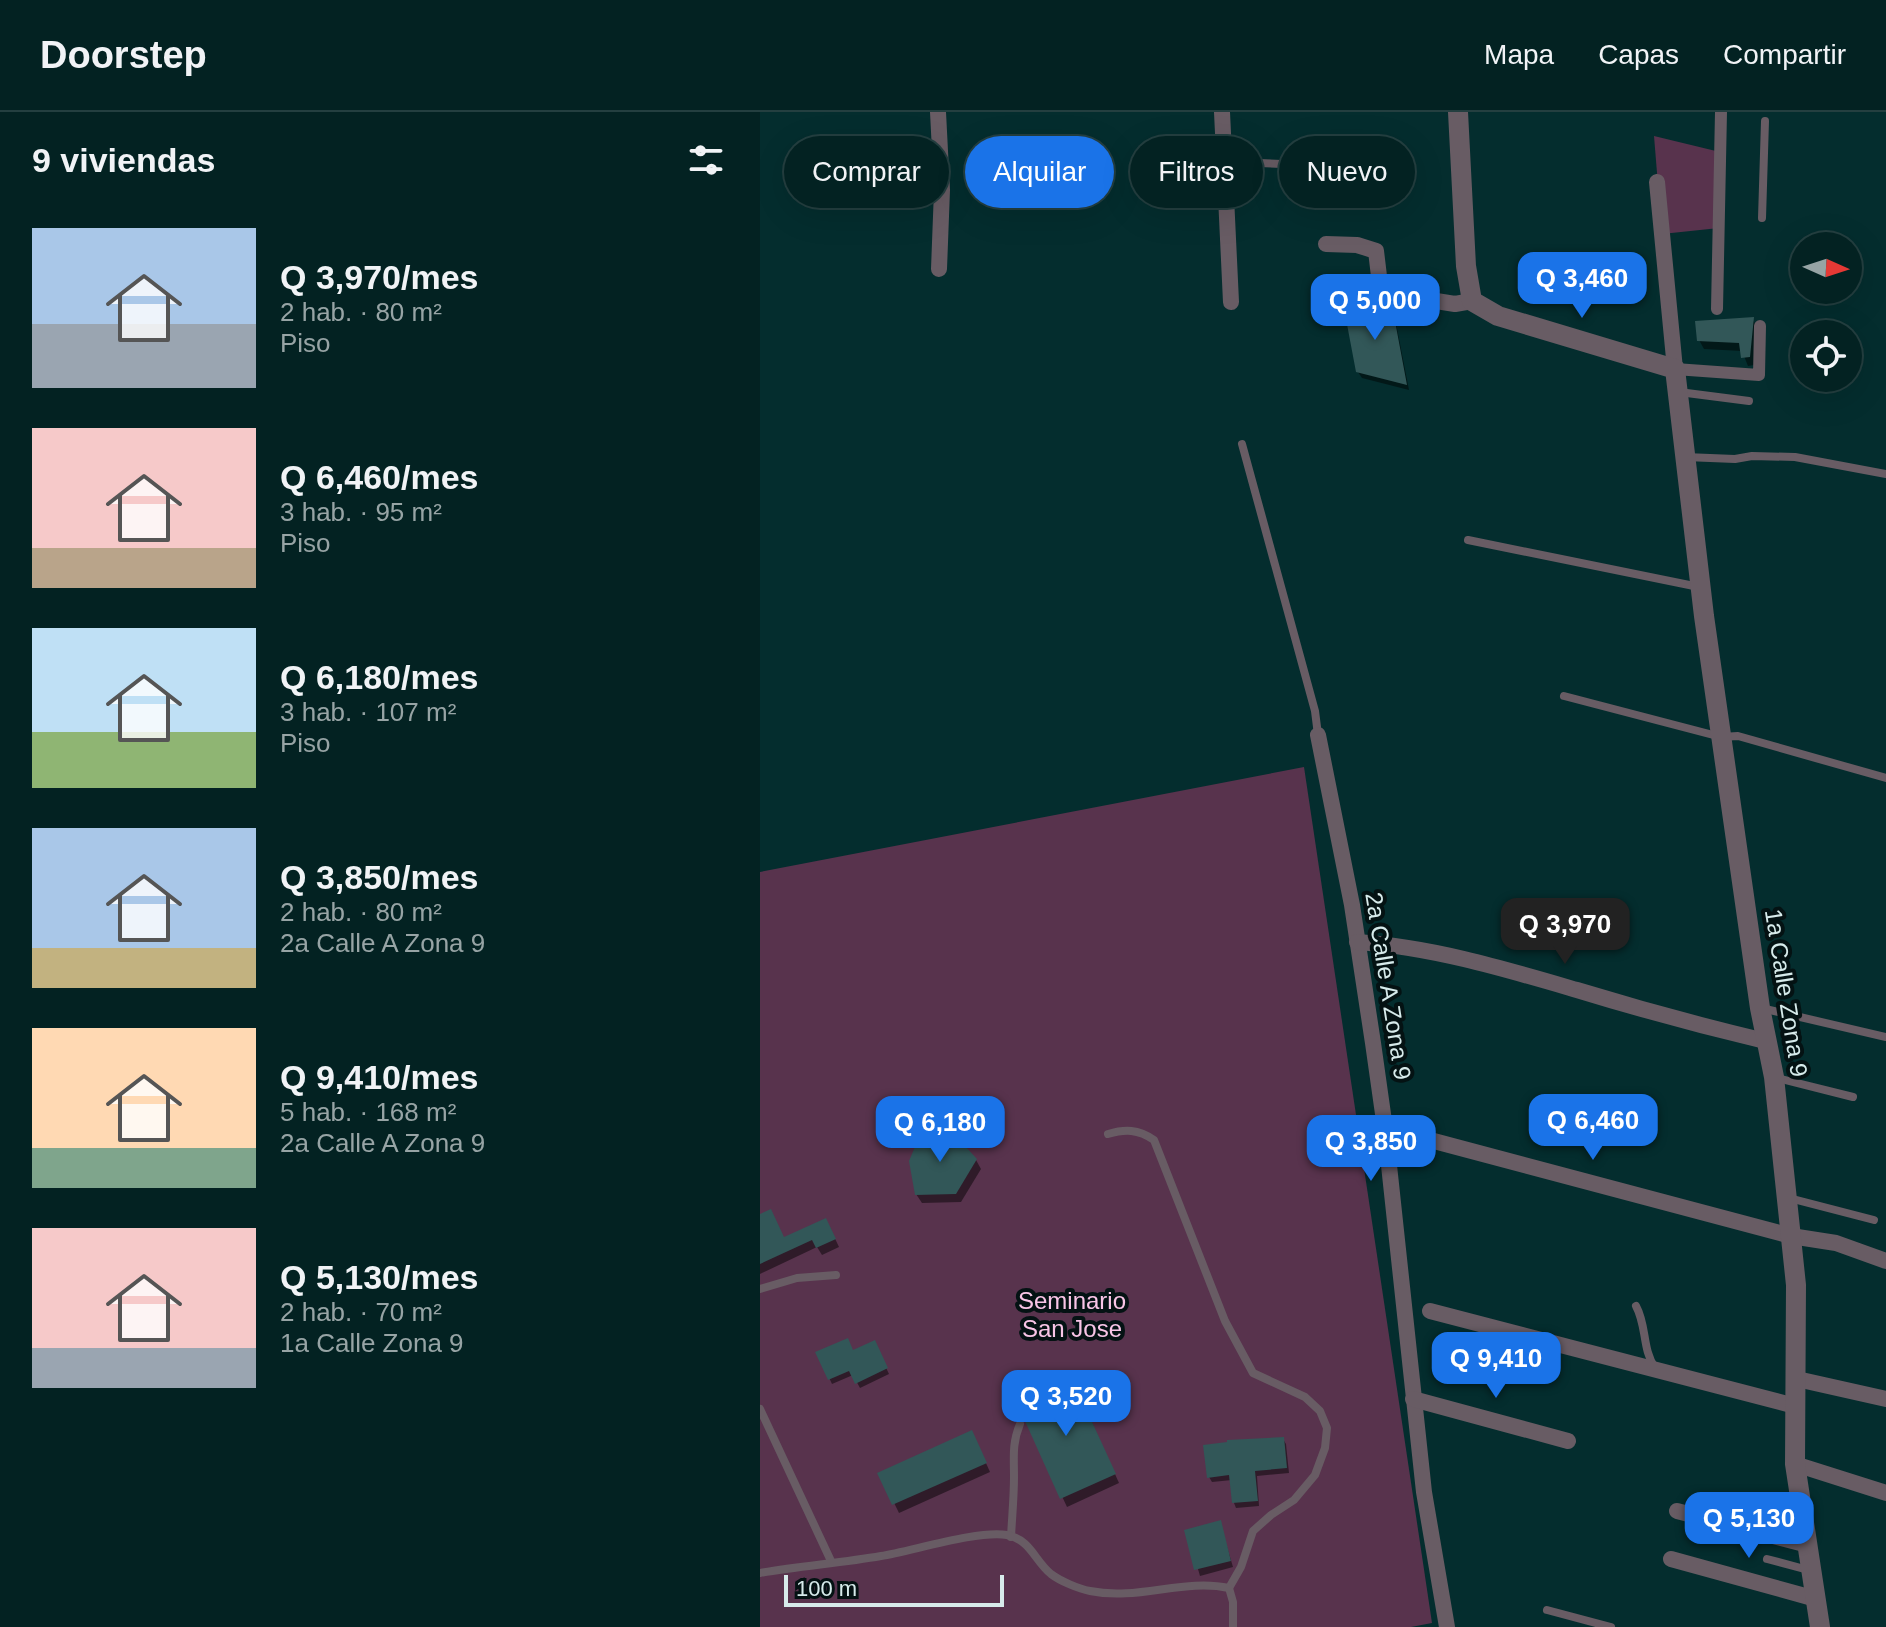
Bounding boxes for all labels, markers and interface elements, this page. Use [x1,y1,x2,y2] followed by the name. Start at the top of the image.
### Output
[40,34,207,76] text: Doorstep
[1484,39,1554,70] text: Mapa
[1598,39,1679,70] text: Capas
[1723,39,1846,70] text: Compartir
[784,136,949,208] chip: Comprar
[965,136,1114,208] chip: Alquilar
[1130,136,1263,208] chip: Filtros
[1279,136,1415,208] chip: Nuevo
[684,138,728,182] icon: filters
[32,141,215,179] text: 9 viviendas
[1790,232,1862,304] north arrow
[1790,232,1862,392] map controls
[1508,252,1656,320] pin: Q 3,460
[280,258,478,296] text: Q 3,970/mes
[96,260,192,356] icon: home
[1536,263,1628,293] text: Q 3,460
[1301,274,1449,342] pin: Q 5,000
[1329,285,1421,315] text: Q 5,000
[280,297,442,327] text: 2 hab. · 80 m²
[1790,320,1862,392] button: locate
[280,328,331,358] text: Piso
[280,458,478,496] text: Q 6,460/mes
[96,460,192,556] icon: home
[280,497,442,527] text: 3 hab. · 95 m²
[280,528,331,558] text: Piso
[280,658,478,696] text: Q 6,180/mes
[96,660,192,756] icon: home
[280,697,456,727] text: 3 hab. · 107 m²
[280,728,331,758] text: Piso
[280,858,478,896] text: Q 3,850/mes
[96,860,192,956] icon: home
[1360,890,1417,1082] street label: 2a Calle A Zona 9
[280,897,442,927] text: 2 hab. · 80 m²
[1491,898,1639,966] pin: Q 3,970
[1760,907,1813,1079] street label: 1a Calle Zona 9
[1519,909,1611,939] text: Q 3,970
[280,928,485,958] text: 2a Calle A Zona 9
[280,1058,478,1096] text: Q 9,410/mes
[96,1060,192,1156] icon: home
[1519,1094,1667,1162] pin: Q 6,460
[866,1096,1014,1164] pin: Q 6,180
[280,1097,456,1127] text: 5 hab. · 168 m²
[1547,1105,1639,1135] text: Q 6,460
[894,1107,986,1137] text: Q 6,180
[1297,1115,1445,1183] pin: Q 3,850
[1325,1126,1417,1156] text: Q 3,850
[280,1128,485,1158] text: 2a Calle A Zona 9
[280,1258,478,1296] text: Q 5,130/mes
[96,1260,192,1356] icon: home
[1018,1287,1126,1342] park label: Seminario San Jose
[280,1297,442,1327] text: 2 hab. · 70 m²
[280,1328,464,1358] text: 1a Calle Zona 9
[1422,1332,1570,1400] pin: Q 9,410
[1450,1343,1542,1373] text: Q 9,410
[992,1370,1140,1438] pin: Q 3,520
[1020,1381,1112,1411] text: Q 3,520
[1675,1492,1823,1560] pin: Q 5,130
[1703,1503,1795,1533] text: Q 5,130
[784,1571,1004,1607] scale bar
[796,1576,857,1601] text: 100 m

